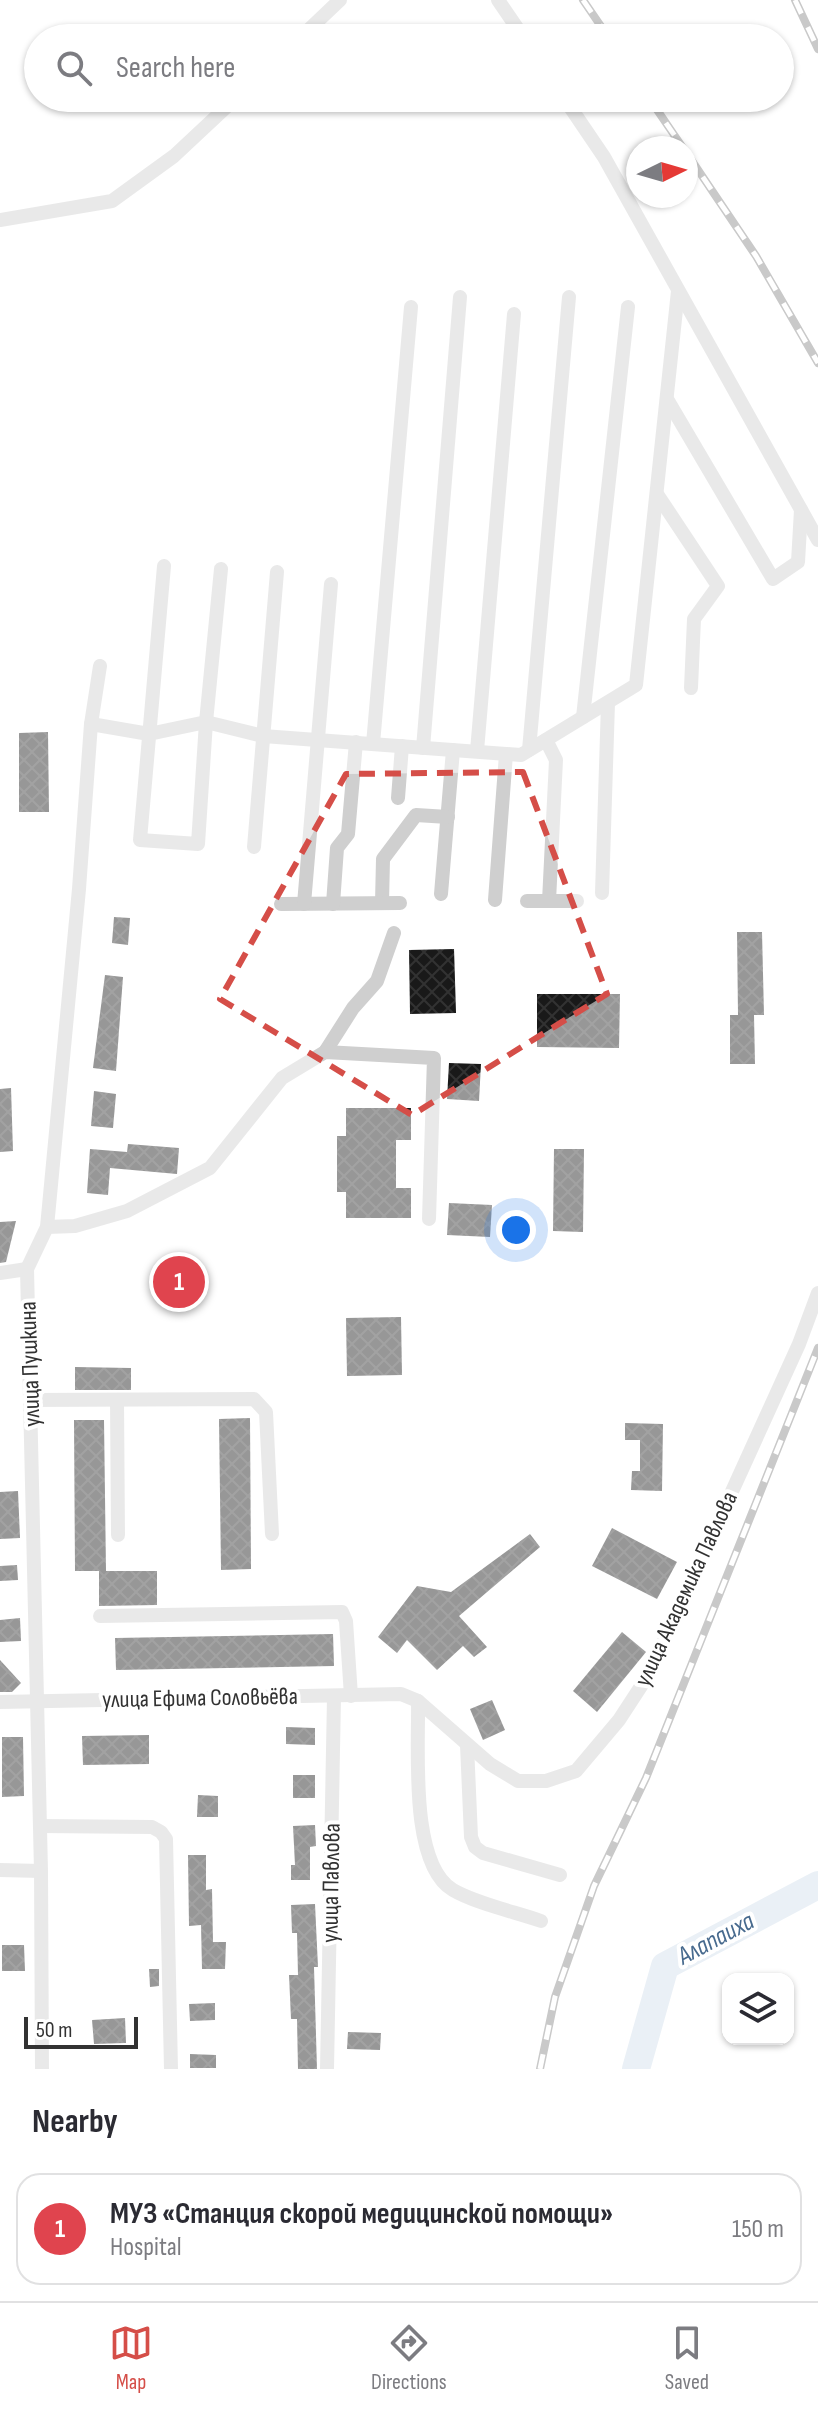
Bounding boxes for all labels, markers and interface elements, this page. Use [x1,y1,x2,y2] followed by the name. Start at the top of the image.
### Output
[24,24,794,112] search box
[52,46,96,90] icon: search
[116,50,235,86] text: Search here
[626,136,698,208] north arrow
[496,1210,536,1250] your location
[153,1252,205,1312] pin: 1
[13,1301,47,1427] street label: улица Пушкина
[628,1487,744,1691] street label: улица Академика Павлова
[102,1682,298,1714] street label: улица Ефима Соловьёва
[315,1823,347,1943] street label: улица Павлова
[671,1906,760,1972] water label: Алапаиха
[722,1973,794,2045] map controls
[722,1973,794,2045] button: layers
[24,2013,138,2049] scale bar
[36,2017,72,2044] text: 50 m
[32,2101,118,2142] text: Nearby
[110,2196,613,2232] text: МУЗ «Станция скорой медицинской помощи»
[55,2214,65,2245] text: 1
[732,2214,784,2245] text: 150 m
[110,2232,182,2263] text: Hospital
[109,2321,153,2396] tab: Map
[371,2321,447,2396] tab: Directions
[665,2321,709,2396] tab: Saved

